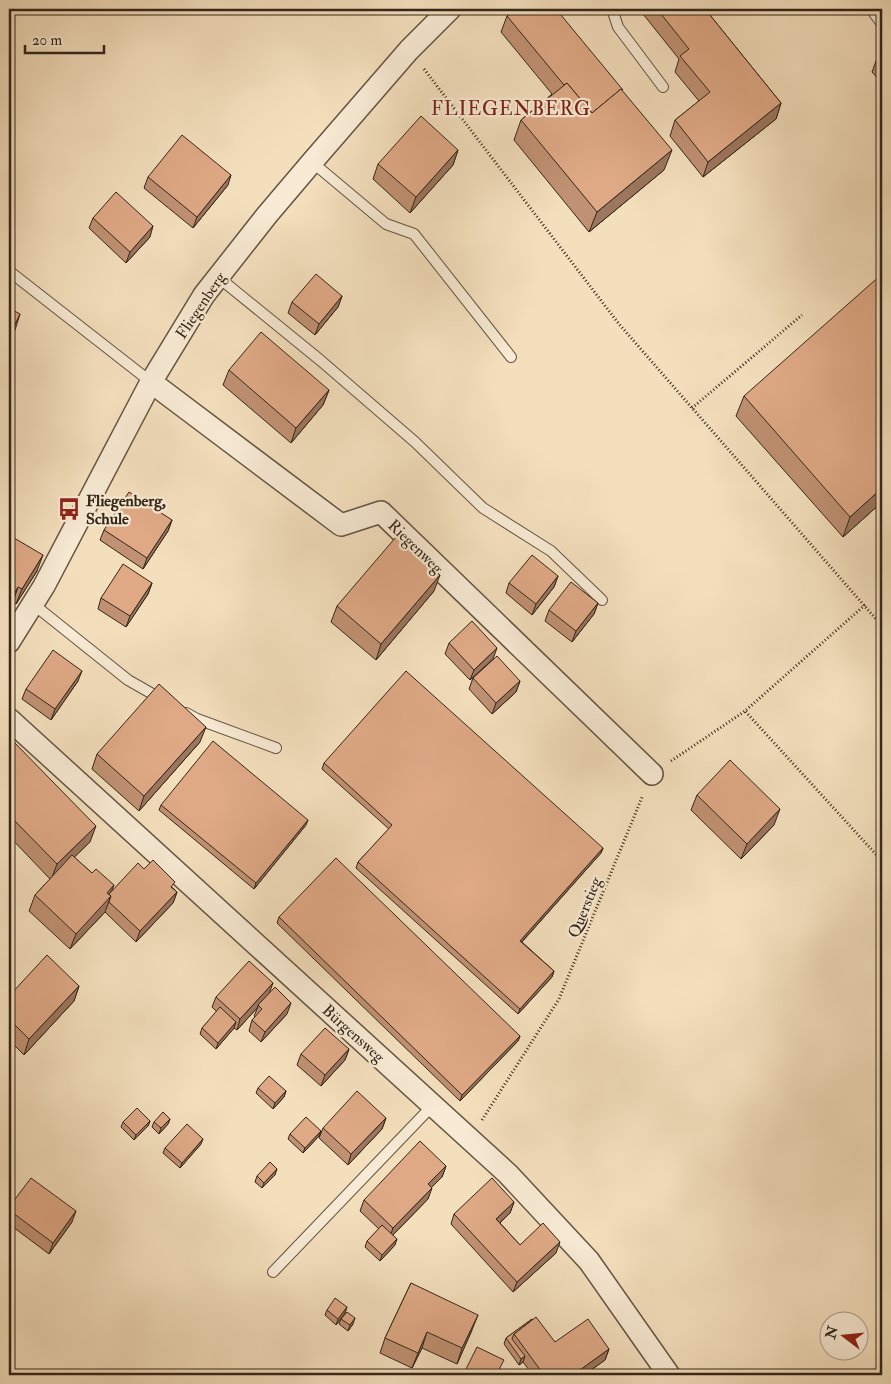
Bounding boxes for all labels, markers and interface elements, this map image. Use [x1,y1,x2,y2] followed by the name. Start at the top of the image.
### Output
[25,22,104,54] scale bar
[32,31,62,50] text: 20 m
[431,97,591,121] district label: FLIEGENBERG
[171,268,231,343] street label: Fliegenberg
[86,491,166,529] place label: Fliegenberg, Schule
[56,496,82,522] bus stop icon: Fliegenberg, Schule
[383,515,448,579] street label: Riegenweg
[564,873,607,941] street label: Querstieg
[318,1000,390,1068] street label: Bürgensweg
[818,1312,868,1362] north arrow
[822,1324,842,1342] text: N

